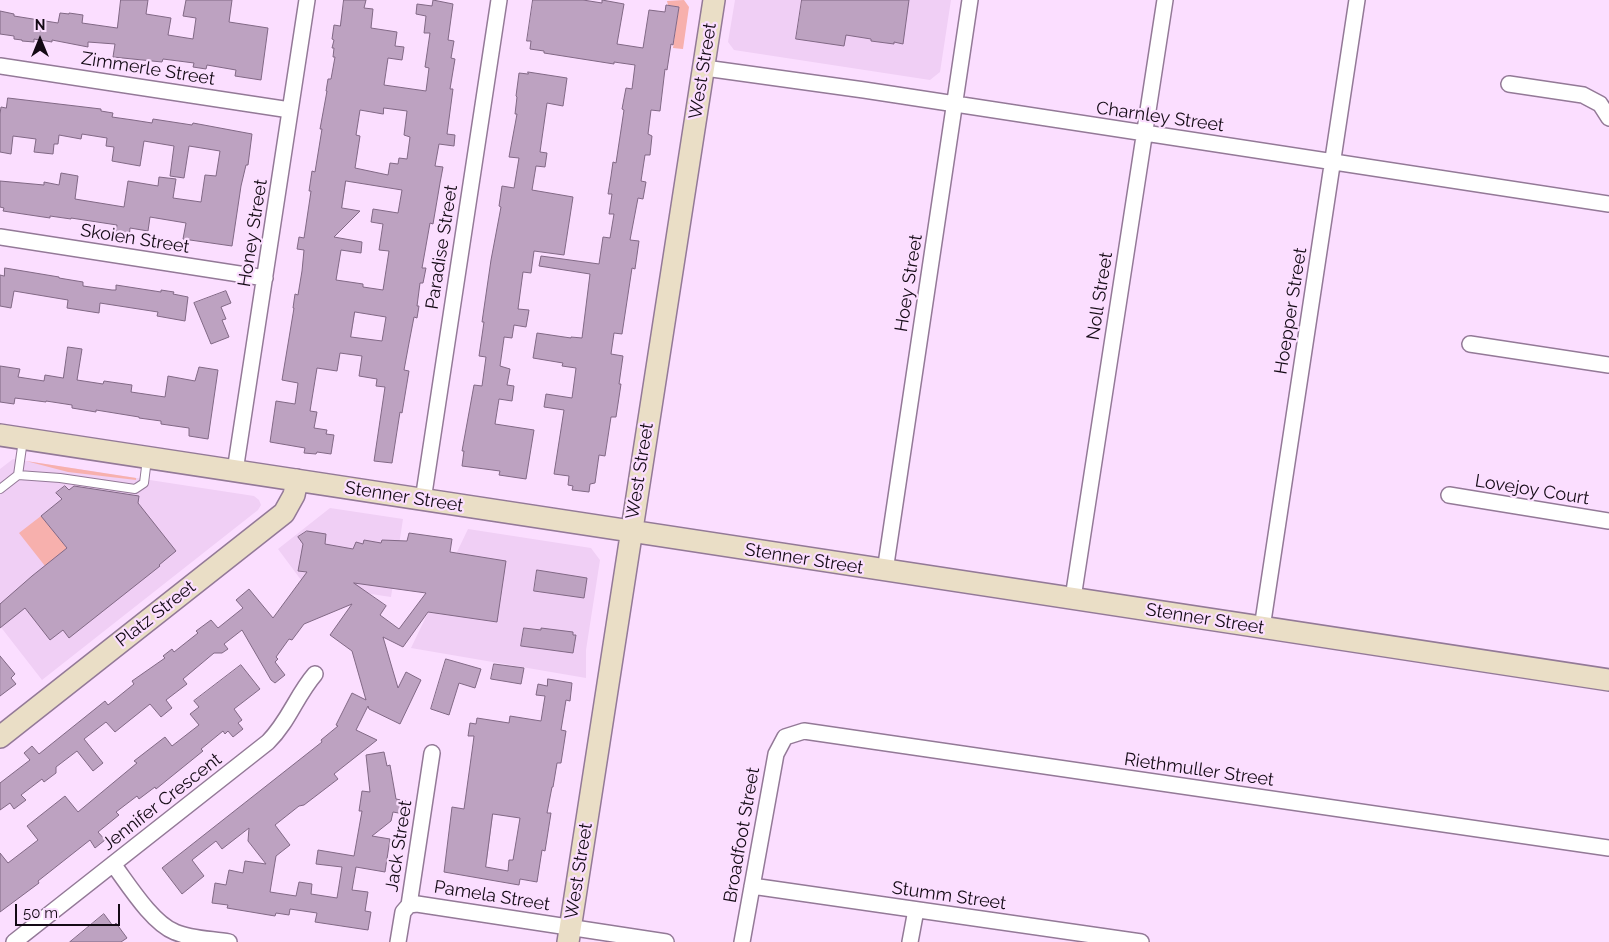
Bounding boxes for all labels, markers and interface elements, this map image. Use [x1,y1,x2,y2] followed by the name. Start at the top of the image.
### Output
[15,15,65,65] north arrow
[35,17,45,33] text: N
[685,21,721,121] street label: West Street
[80,48,216,90] street label: Zimmerle Street
[1095,97,1225,137] street label: Charnley Street
[234,178,272,288] street label: Honey Street
[421,183,463,311] street label: Paradise Street
[79,220,191,258] street label: Skoien Street
[891,233,927,333] street label: Hoey Street
[1270,246,1312,376] street label: Hoepper Street
[1082,250,1118,342] street label: Noll Street
[622,421,658,521] street label: West Street
[1473,470,1591,510] street label: Lovejoy Court
[343,477,465,517] street label: Stenner Street
[743,539,865,579] street label: Stenner Street
[112,576,200,652] street label: Platz Street
[1144,599,1266,639] street label: Stenner Street
[98,749,226,855] street label: Jennifer Crescent
[1123,749,1275,791] street label: Riethmuller Street
[719,766,765,904] street label: Broadfoot Street
[381,799,417,893] street label: Jack Street
[561,821,597,921] street label: West Street
[432,876,552,916] street label: Pamela Street
[891,877,1007,915] street label: Stumm Street
[18,894,122,926] scale bar
[23,904,58,922] text: 50 m

